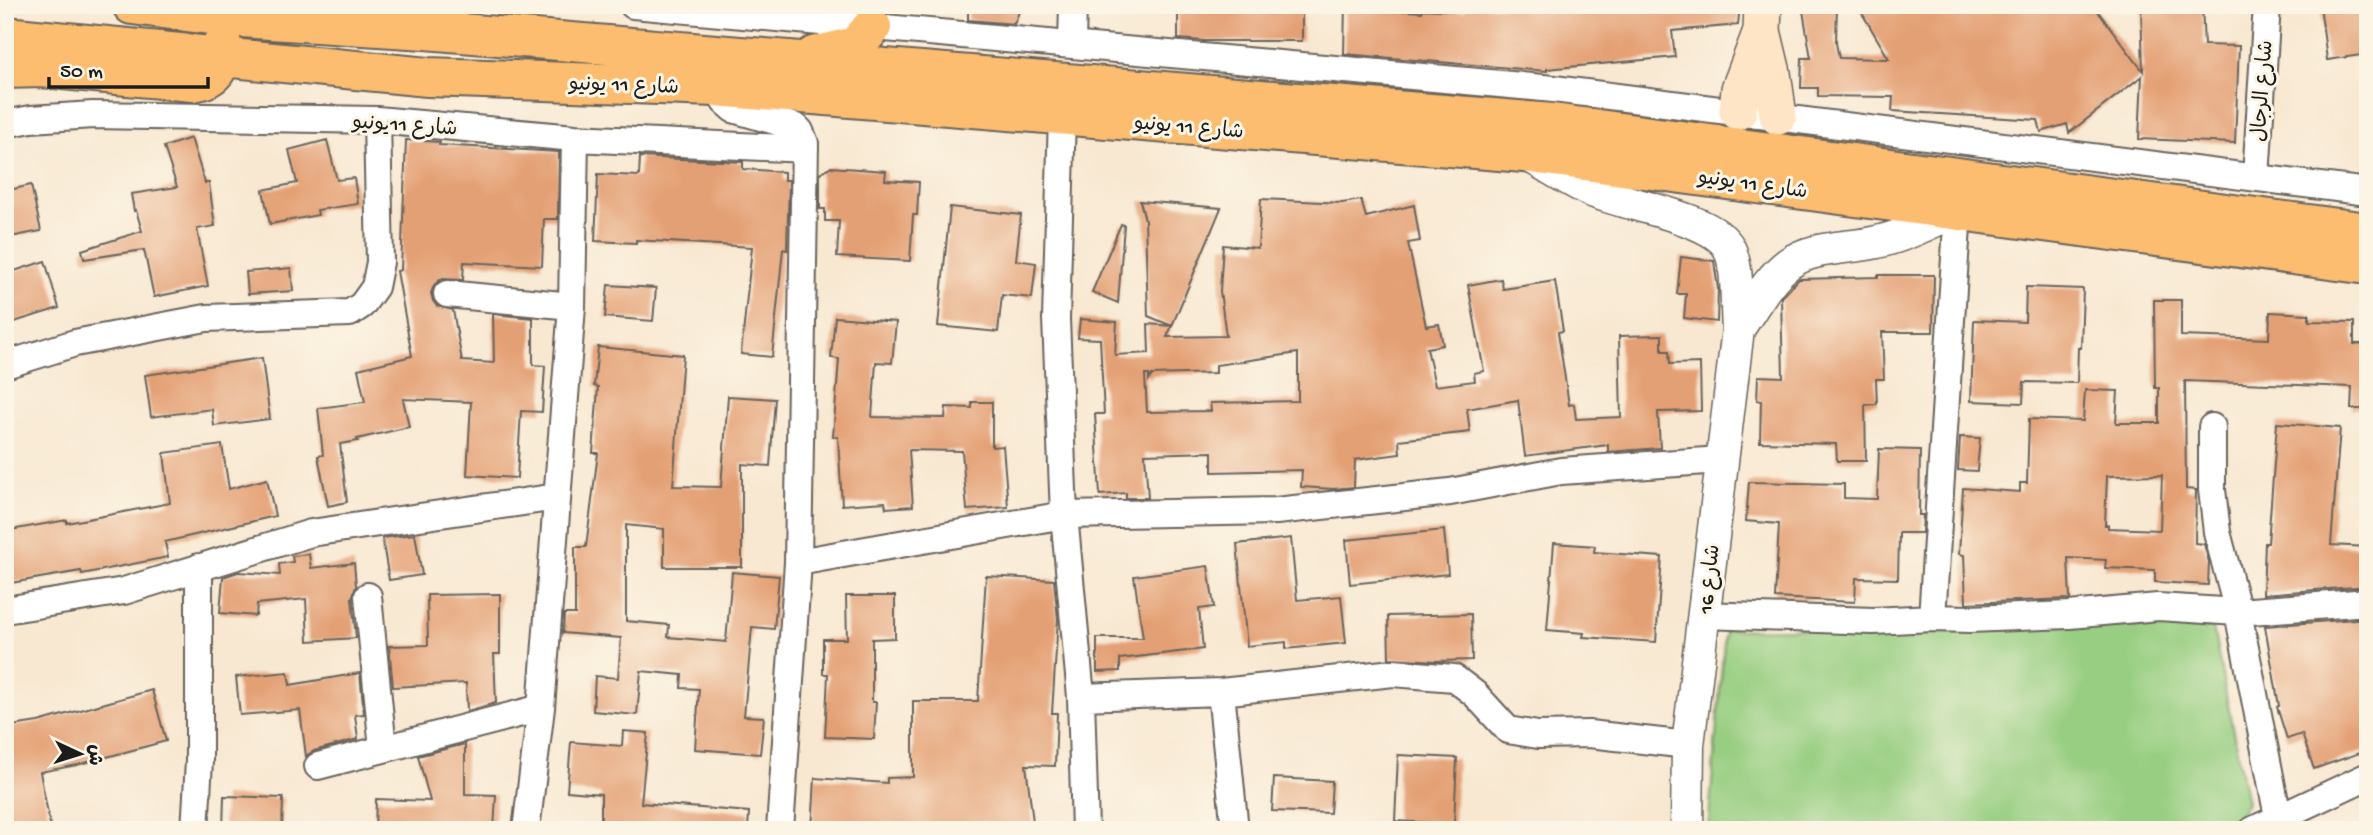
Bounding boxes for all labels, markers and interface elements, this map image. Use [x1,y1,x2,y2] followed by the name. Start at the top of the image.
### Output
[2248,39,2281,143] street label: شارع الرجال
[49,46,208,90] scale bar
[60,61,103,86] text: 50 m
[567,73,679,102] street label: شارع 11 يونيو
[350,111,458,144] street label: شارع 11يونيو
[1132,112,1245,147] street label: شارع 11 يونيو
[1695,166,1809,207] street label: شارع 11 يونيو
[1695,543,1728,616] street label: شارع 16
[46,720,116,790] north arrow
[81,744,106,766] text: ش

